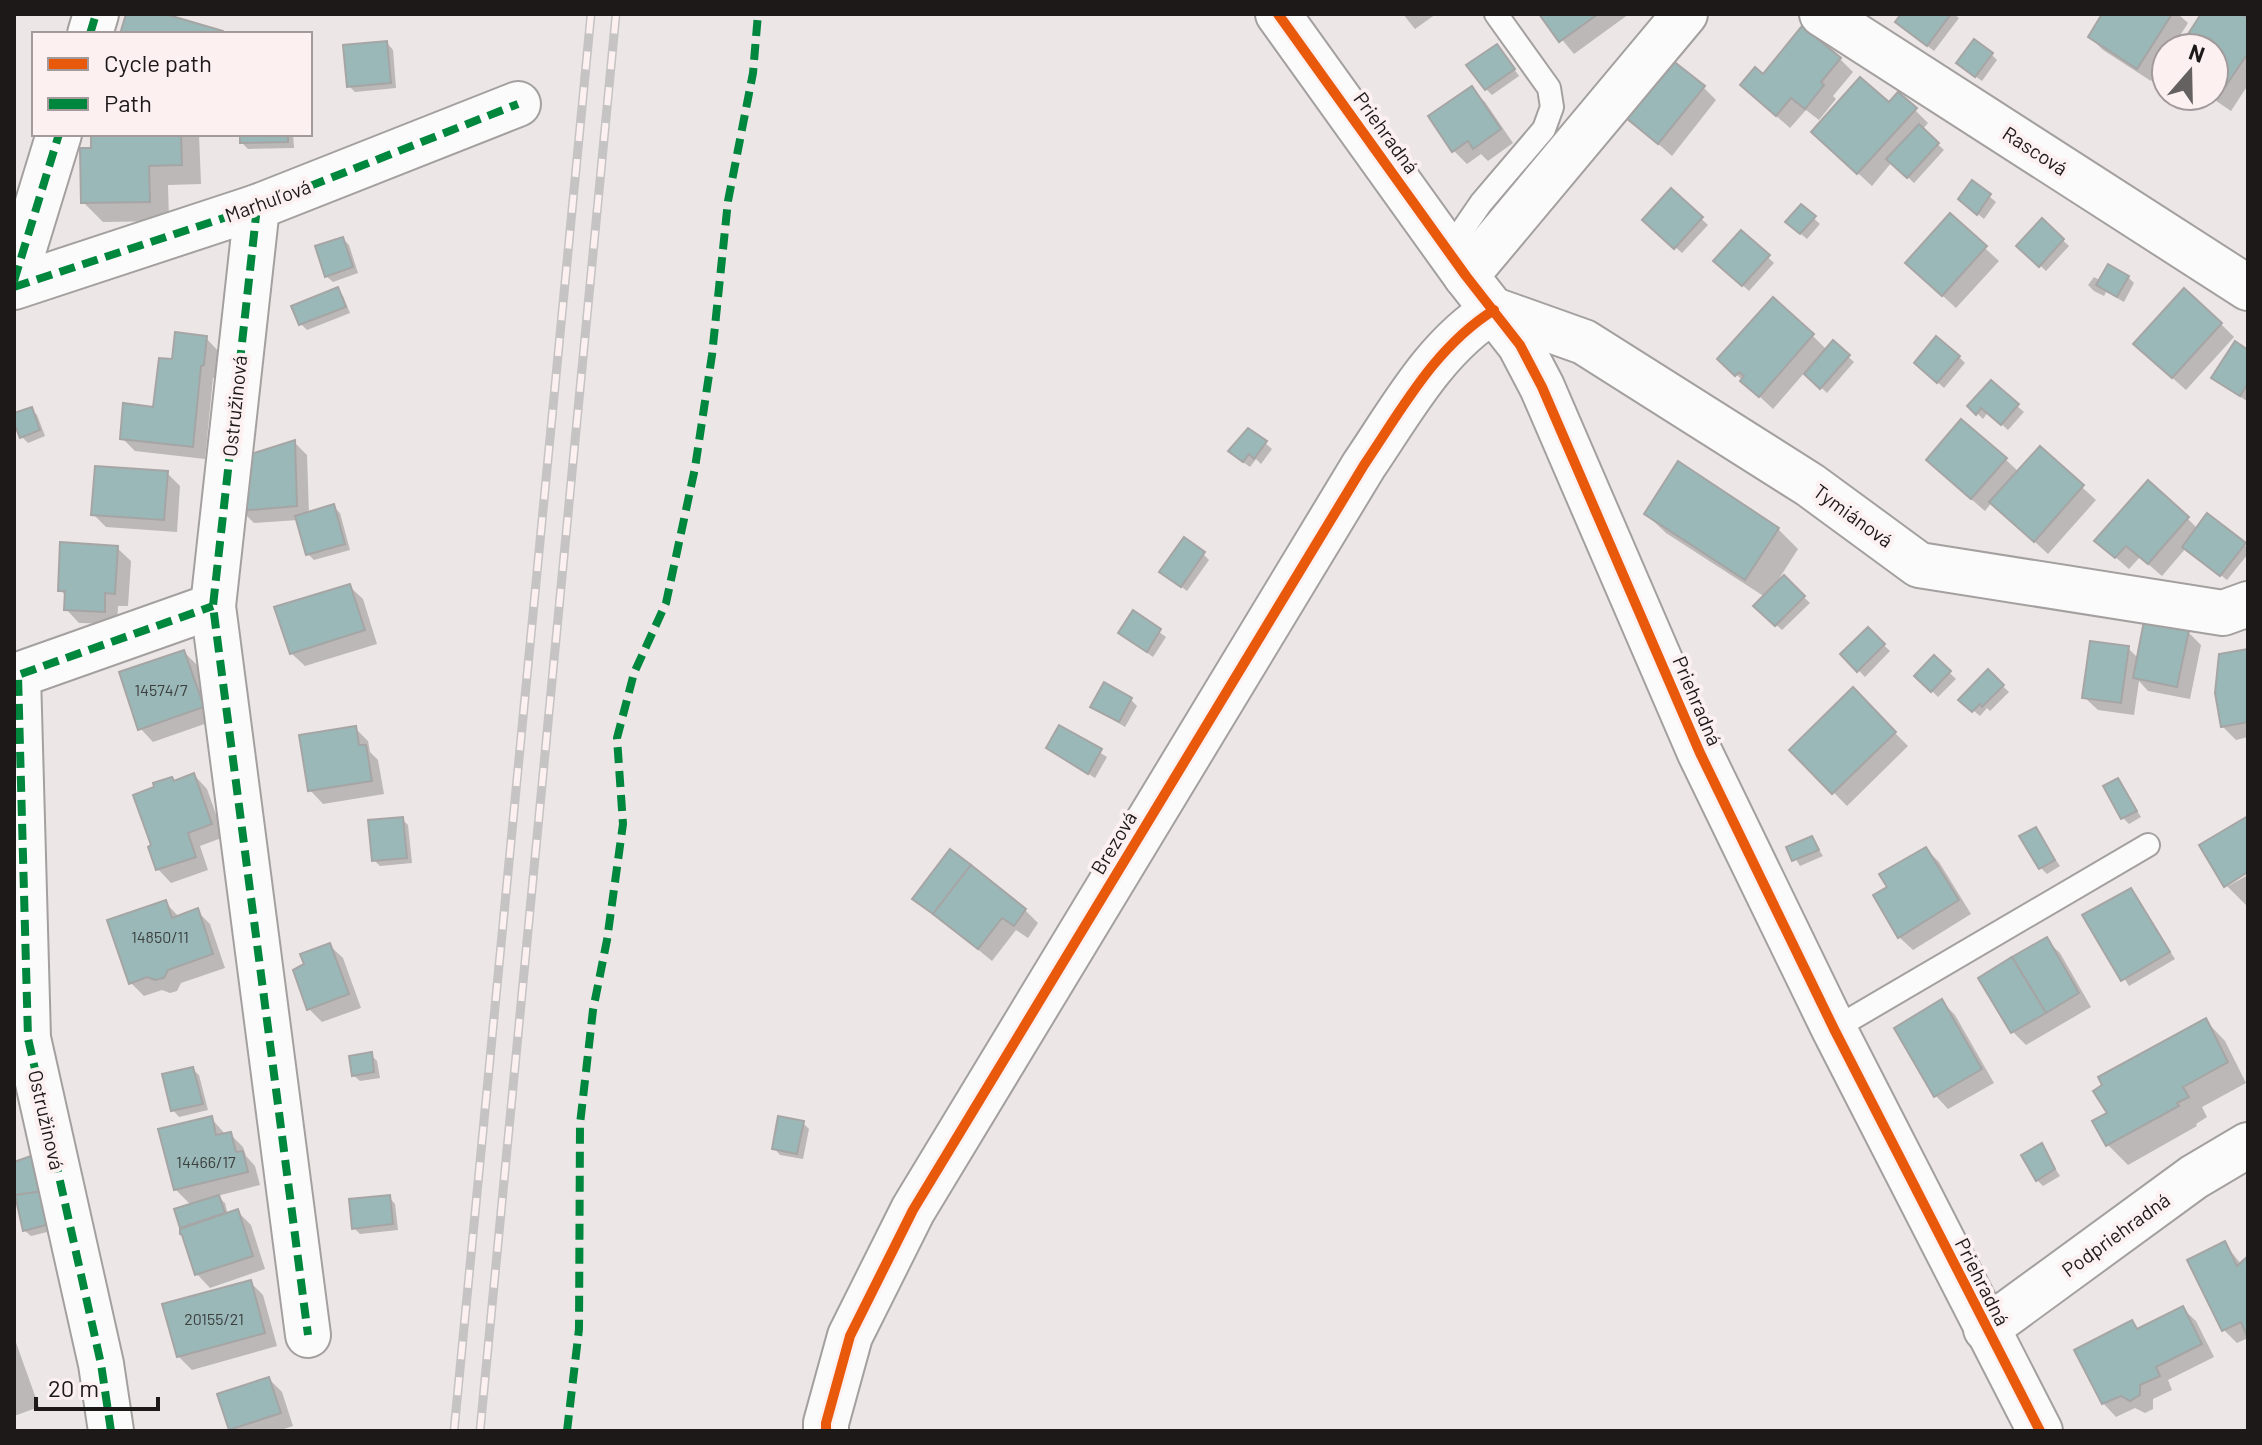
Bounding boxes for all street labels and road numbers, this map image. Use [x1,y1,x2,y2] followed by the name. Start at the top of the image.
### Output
[1349,87,1424,178] street label: Priehradná
[1999,120,2072,180] street label: Rascová
[221,173,314,227] street label: Marhuľová
[217,354,251,458] street label: Ostružinová
[1809,478,1898,552] street label: Tymiánová
[1668,652,1728,749] street label: Priehradná
[1085,807,1141,878] street label: Brezová
[24,1067,70,1172] street label: Ostružinová
[2057,1187,2174,1281] street label: Podpriehradná
[1951,1234,2015,1329] street label: Priehradná

